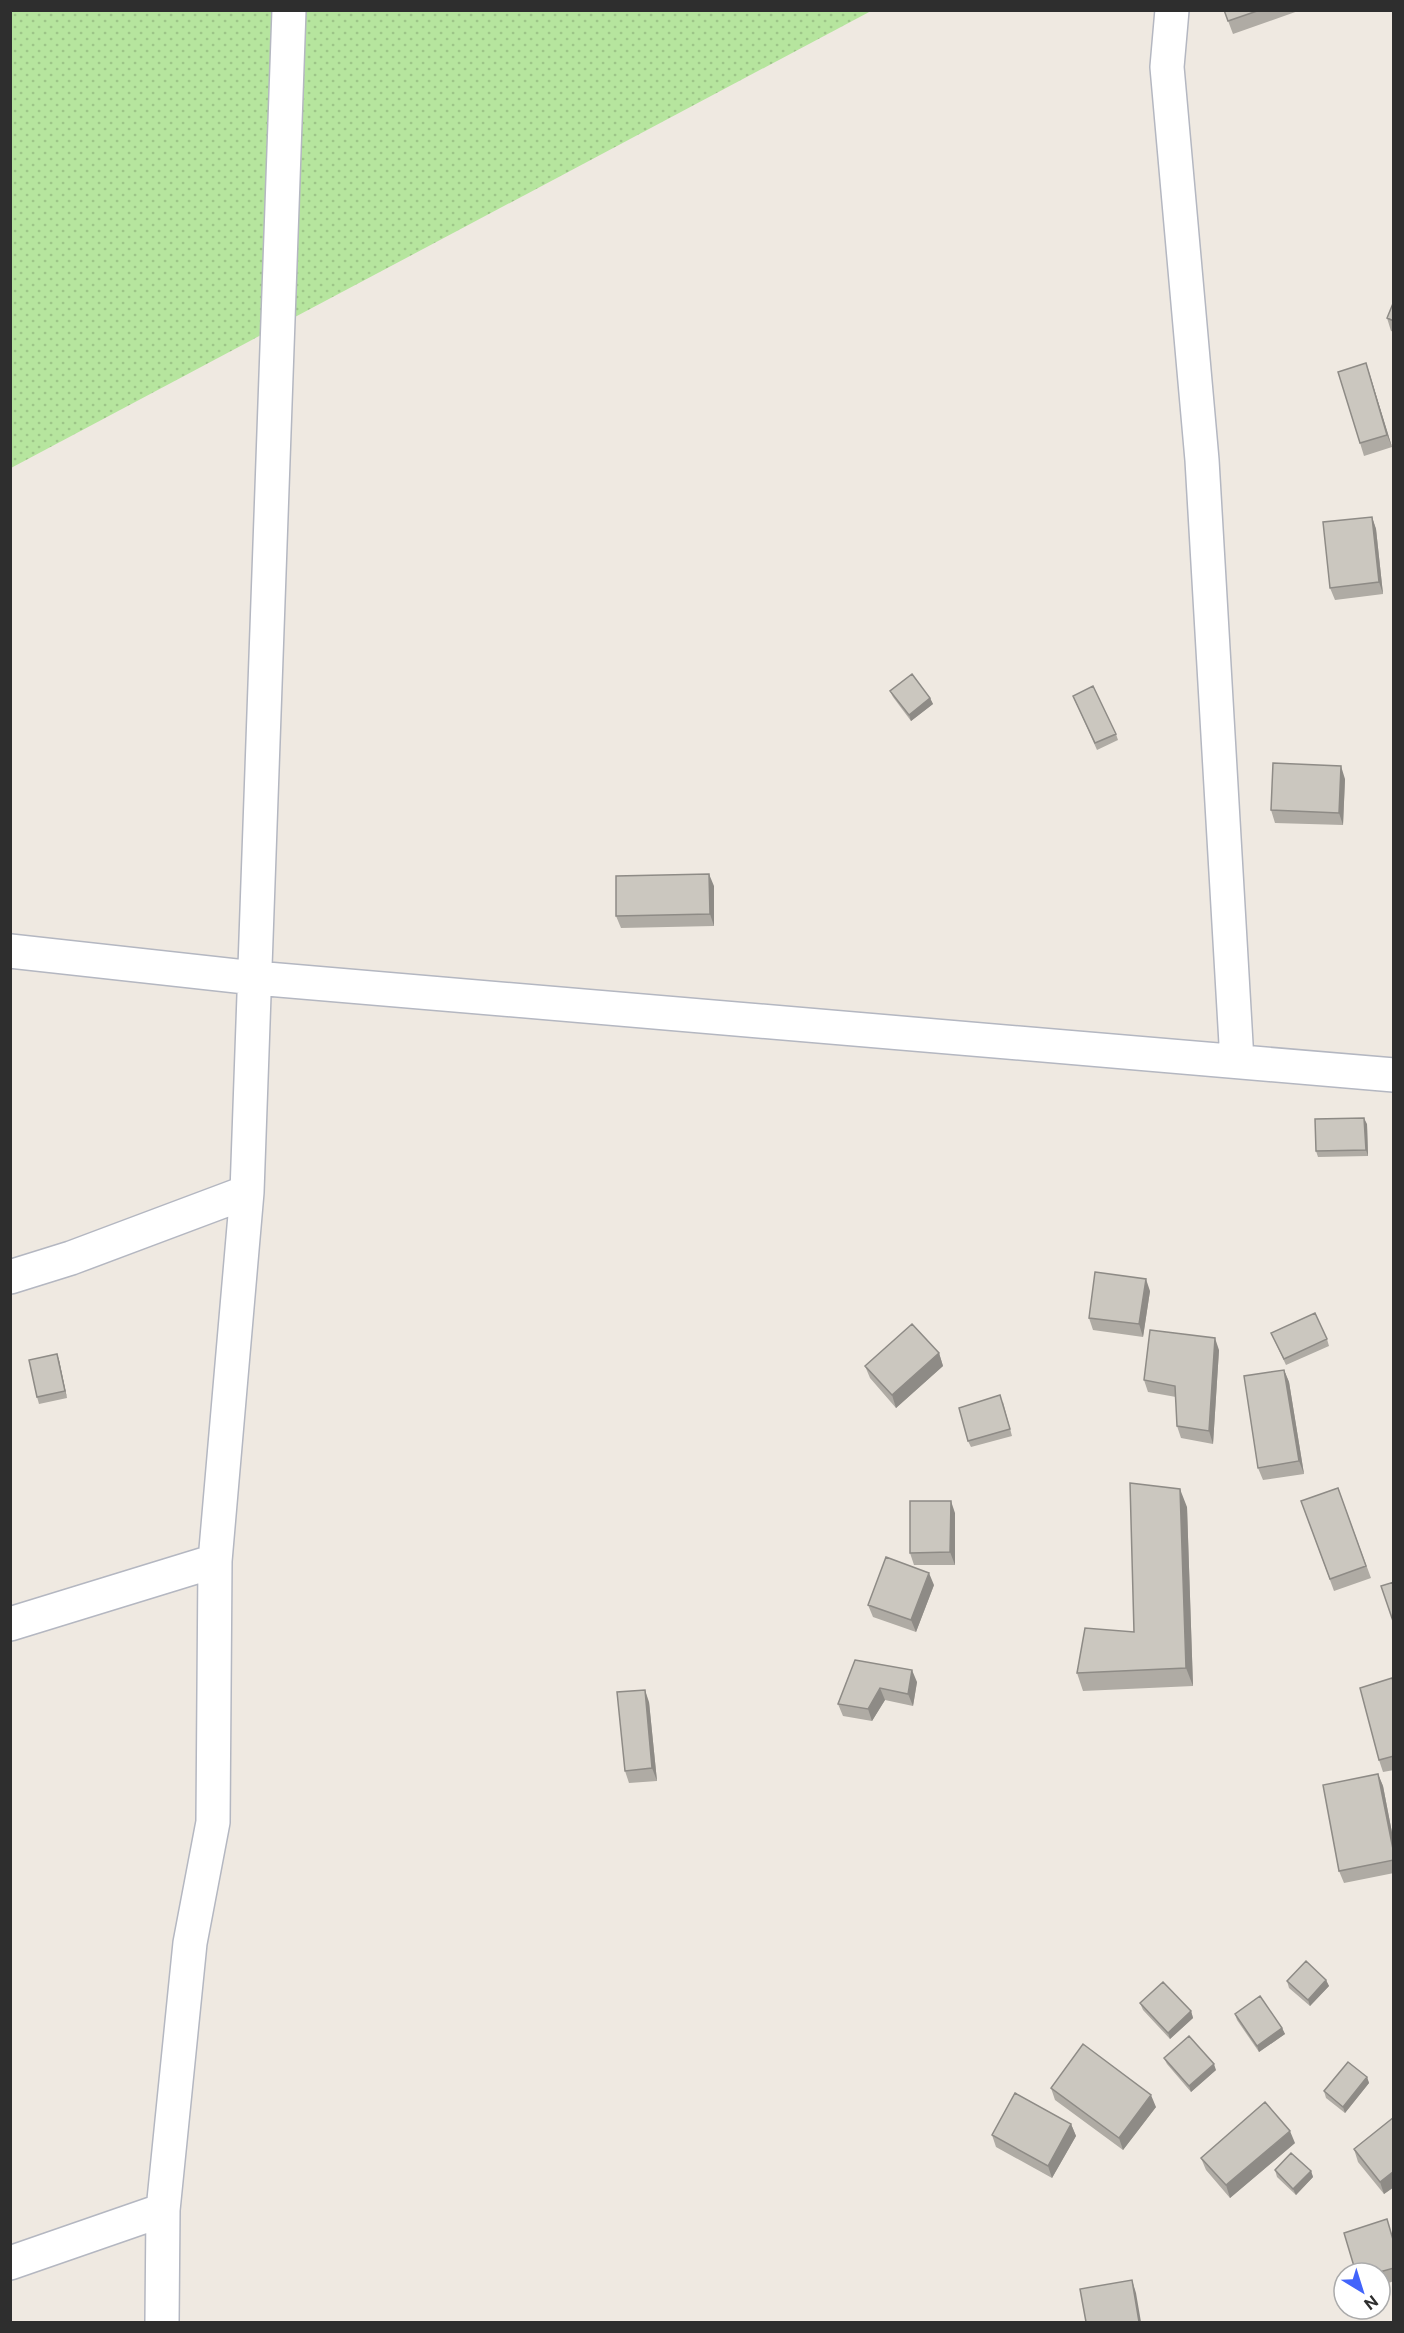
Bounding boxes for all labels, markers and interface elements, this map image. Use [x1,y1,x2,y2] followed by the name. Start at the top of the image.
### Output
[1332,2261,1392,2321] north arrow
[1360,2291,1382,2314] text: N

